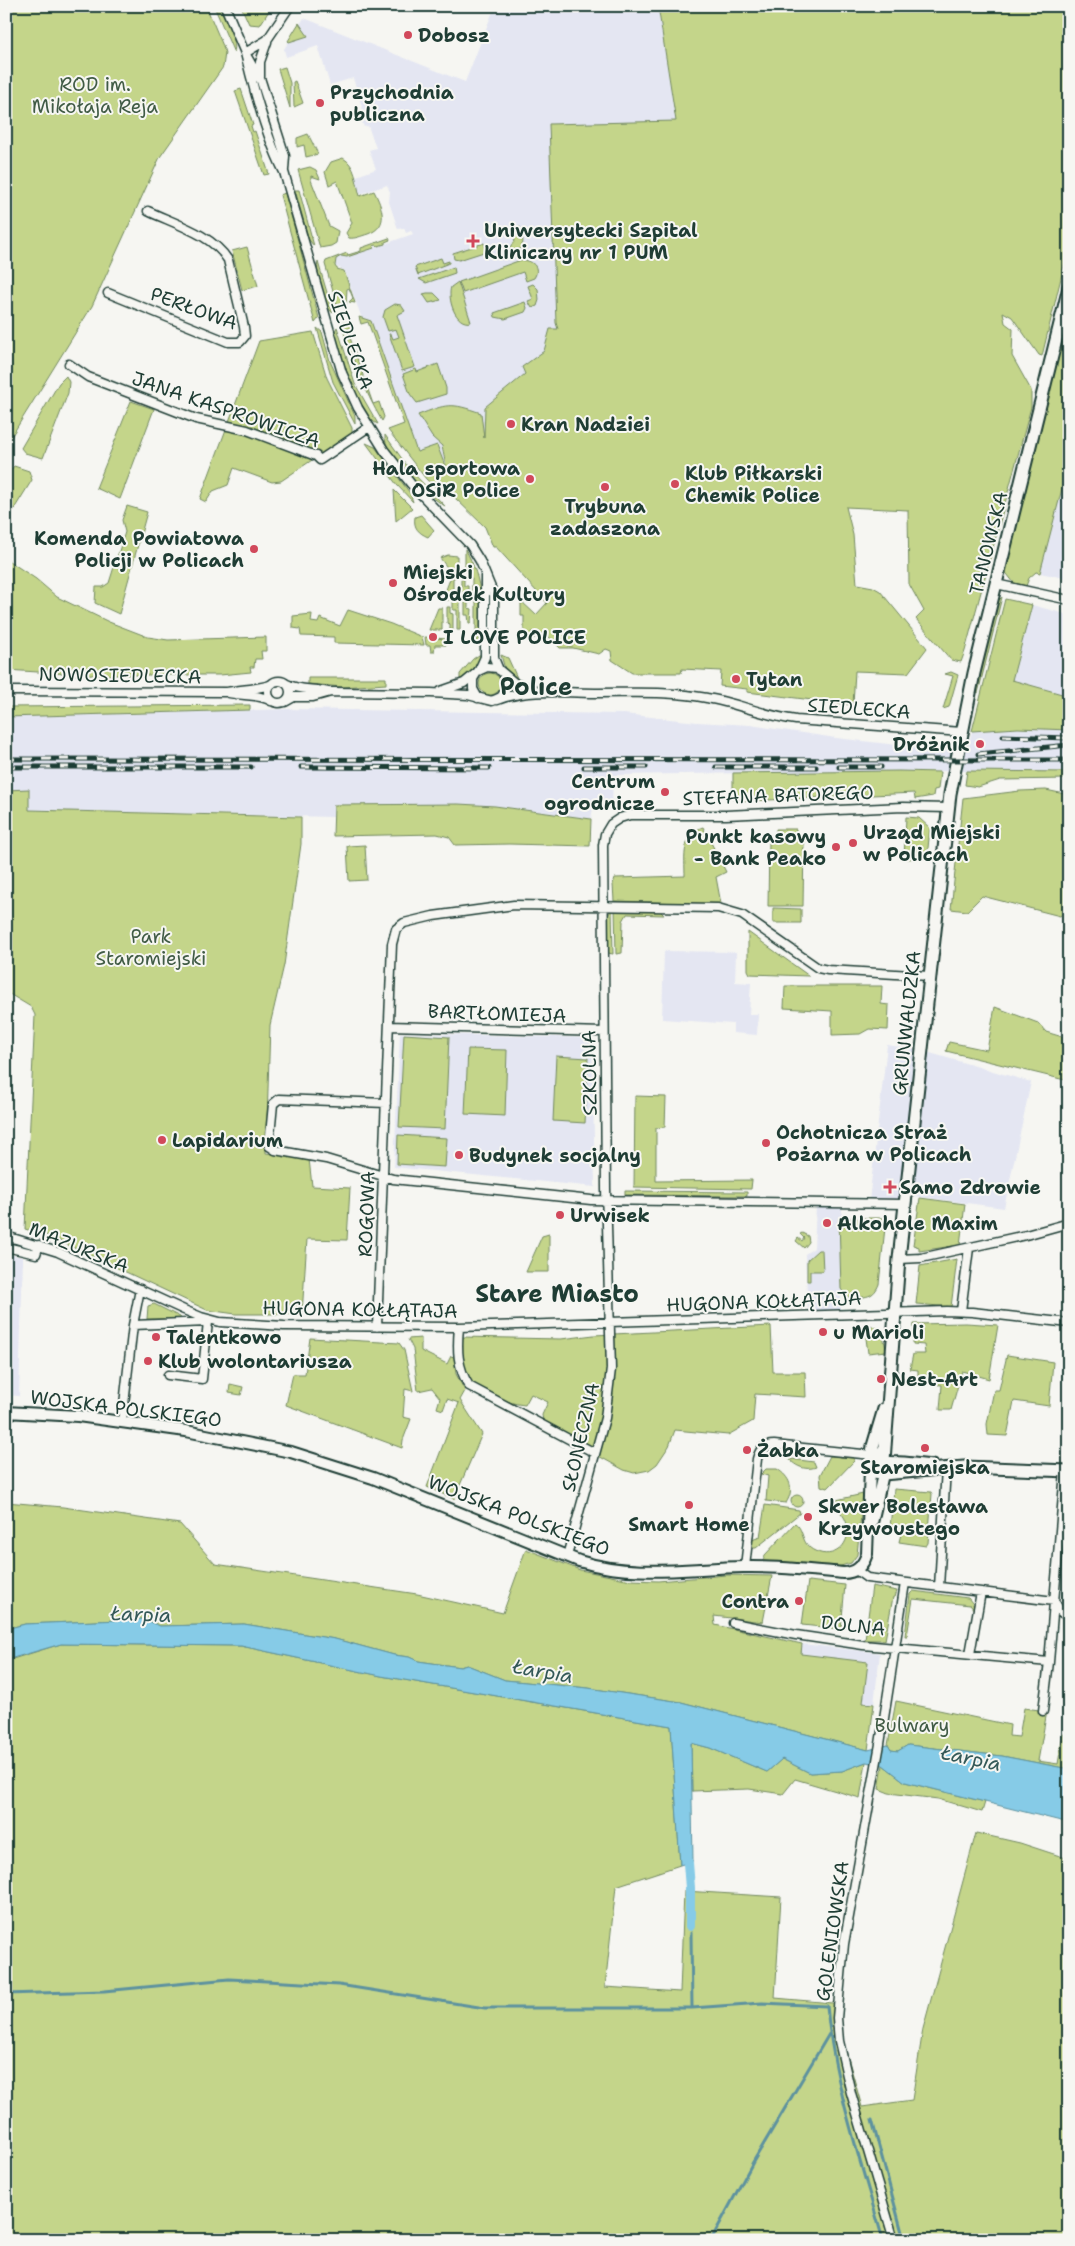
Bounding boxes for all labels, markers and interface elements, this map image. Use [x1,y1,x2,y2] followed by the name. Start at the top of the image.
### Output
[418,23,490,48] place label: Dobosz
[402,29,414,41] marker: Dobosz
[32,72,158,119] park label: ROD im. Mikołaja Reja
[330,80,454,127] place label: Przychodnia publiczna
[314,97,326,109] marker: Przychodnia publiczna
[484,218,698,265] place label: Uniwersytecki Szpital Kliniczny nr 1 PUM
[466,234,480,248] marker: Uniwersytecki Szpital Kliniczny nr 1 PUM
[147,281,241,336] street label: PERŁOWA
[322,287,379,393] street label: SIEDLECKA
[128,366,323,453] street label: JANA KASPROWICZA
[521,412,650,437] place label: Kran Nadziei
[505,418,517,430] marker: Kran Nadziei
[372,456,520,503] place label: Hala sportowa OSiR Police
[685,461,822,508] place label: Klub Piłkarski Chemik Police
[524,473,536,485] marker: Hala sportowa OSiR Police
[669,478,681,490] marker: Klub Piłkarski Chemik Police
[599,481,611,493] marker: Trybuna zadaszona
[964,489,1013,597] street label: TANOWSKA
[550,494,660,541] place label: Trybuna zadaszona
[34,526,244,573] place label: Komenda Powiatowa Policji w Policach
[248,543,260,555] marker: Komenda Powiatowa Policji w Policach
[403,560,565,607] place label: Miejski Ośrodek Kultury
[387,577,399,589] marker: Miejski Ośrodek Kultury
[443,625,586,650] place label: I LOVE POLICE
[427,631,439,643] marker: I LOVE POLICE
[38,662,202,689] street label: NOWOSIEDLECKA
[746,667,803,692] place label: Tytan
[500,671,572,703] district label: Police
[730,673,742,685] marker: Tytan
[807,692,912,725] street label: SIEDLECKA
[893,732,970,757] place label: Dróżnik
[974,738,986,750] marker: Dróżnik
[544,769,655,816] place label: Centrum ogrodnicze
[682,780,874,811] street label: STEFANA BATOREGO
[659,786,671,798] marker: Centrum ogrodnicze
[863,820,1000,867] place label: Urząd Miejski w Policach
[685,824,826,871] place label: Punkt kasowy - Bank Peako
[847,837,859,849] marker: Urząd Miejski w Policach
[830,841,842,853] marker: Punkt kasowy - Bank Peako
[96,924,206,971] park label: Park Staromiejski
[886,949,927,1097] street label: GRUNWALDZKA
[427,999,567,1028] street label: BARTŁOMIEJA
[576,1030,603,1116] street label: SZKOLNA
[776,1120,972,1167] place label: Ochotnicza Straż Pożarna w Policach
[172,1128,283,1153] place label: Lapidarium
[156,1134,168,1146] marker: Lapidarium
[760,1137,772,1149] marker: Ochotnicza Straż Pożarna w Policach
[469,1143,641,1168] place label: Budynek socjalny
[453,1149,465,1161] marker: Budynek socjalny
[353,1170,380,1257] street label: ROGOWA
[900,1175,1041,1200] place label: Samo Zdrowie
[884,1181,896,1193] marker: Samo Zdrowie
[570,1203,650,1228] place label: Urwisek
[554,1209,566,1221] marker: Urwisek
[837,1211,998,1236] place label: Alkohole Maxim
[25,1216,133,1279] street label: MAZURSKA
[821,1217,833,1229] marker: Alkohole Maxim
[475,1278,639,1310] district label: Stare Miasto
[666,1286,862,1317] street label: HUGONA KOŁŁĄTAJA
[262,1295,458,1324] street label: HUGONA KOŁŁĄTAJA
[833,1320,924,1345] place label: u Marioli
[166,1325,282,1350] place label: Talentkowo
[817,1326,829,1338] marker: u Marioli
[150,1331,162,1343] marker: Talentkowo
[158,1349,352,1374] place label: Klub wolontariusza
[142,1355,154,1367] marker: Klub wolontariusza
[891,1367,978,1392] place label: Nest-Art
[875,1373,887,1385] marker: Nest-Art
[556,1380,605,1494] street label: SŁONECZNA
[29,1384,223,1433] street label: WOJSKA POLSKIEGO
[757,1438,819,1463] place label: Żabka
[919,1442,931,1454] marker: Staromiejska
[741,1444,753,1456] marker: Żabka
[860,1455,990,1480] place label: Staromiejska
[424,1469,613,1562] street label: WOJSKA POLSKIEGO
[818,1494,988,1541] place label: Skwer Bolesława Krzywoustego
[683,1499,695,1511] marker: Smart Home
[802,1511,814,1523] marker: Skwer Bolesława Krzywoustego
[628,1512,750,1537] place label: Smart Home
[721,1589,789,1614] place label: Contra
[793,1595,805,1607] marker: Contra
[109,1600,172,1628] water label: Łarpia
[820,1610,887,1641] street label: DOLNA
[510,1653,575,1689] water label: Łarpia
[875,1713,949,1738] park label: Bulwary
[937,1739,1004,1777] water label: Łarpia
[810,1859,855,2003] street label: GOLENIOWSKA

